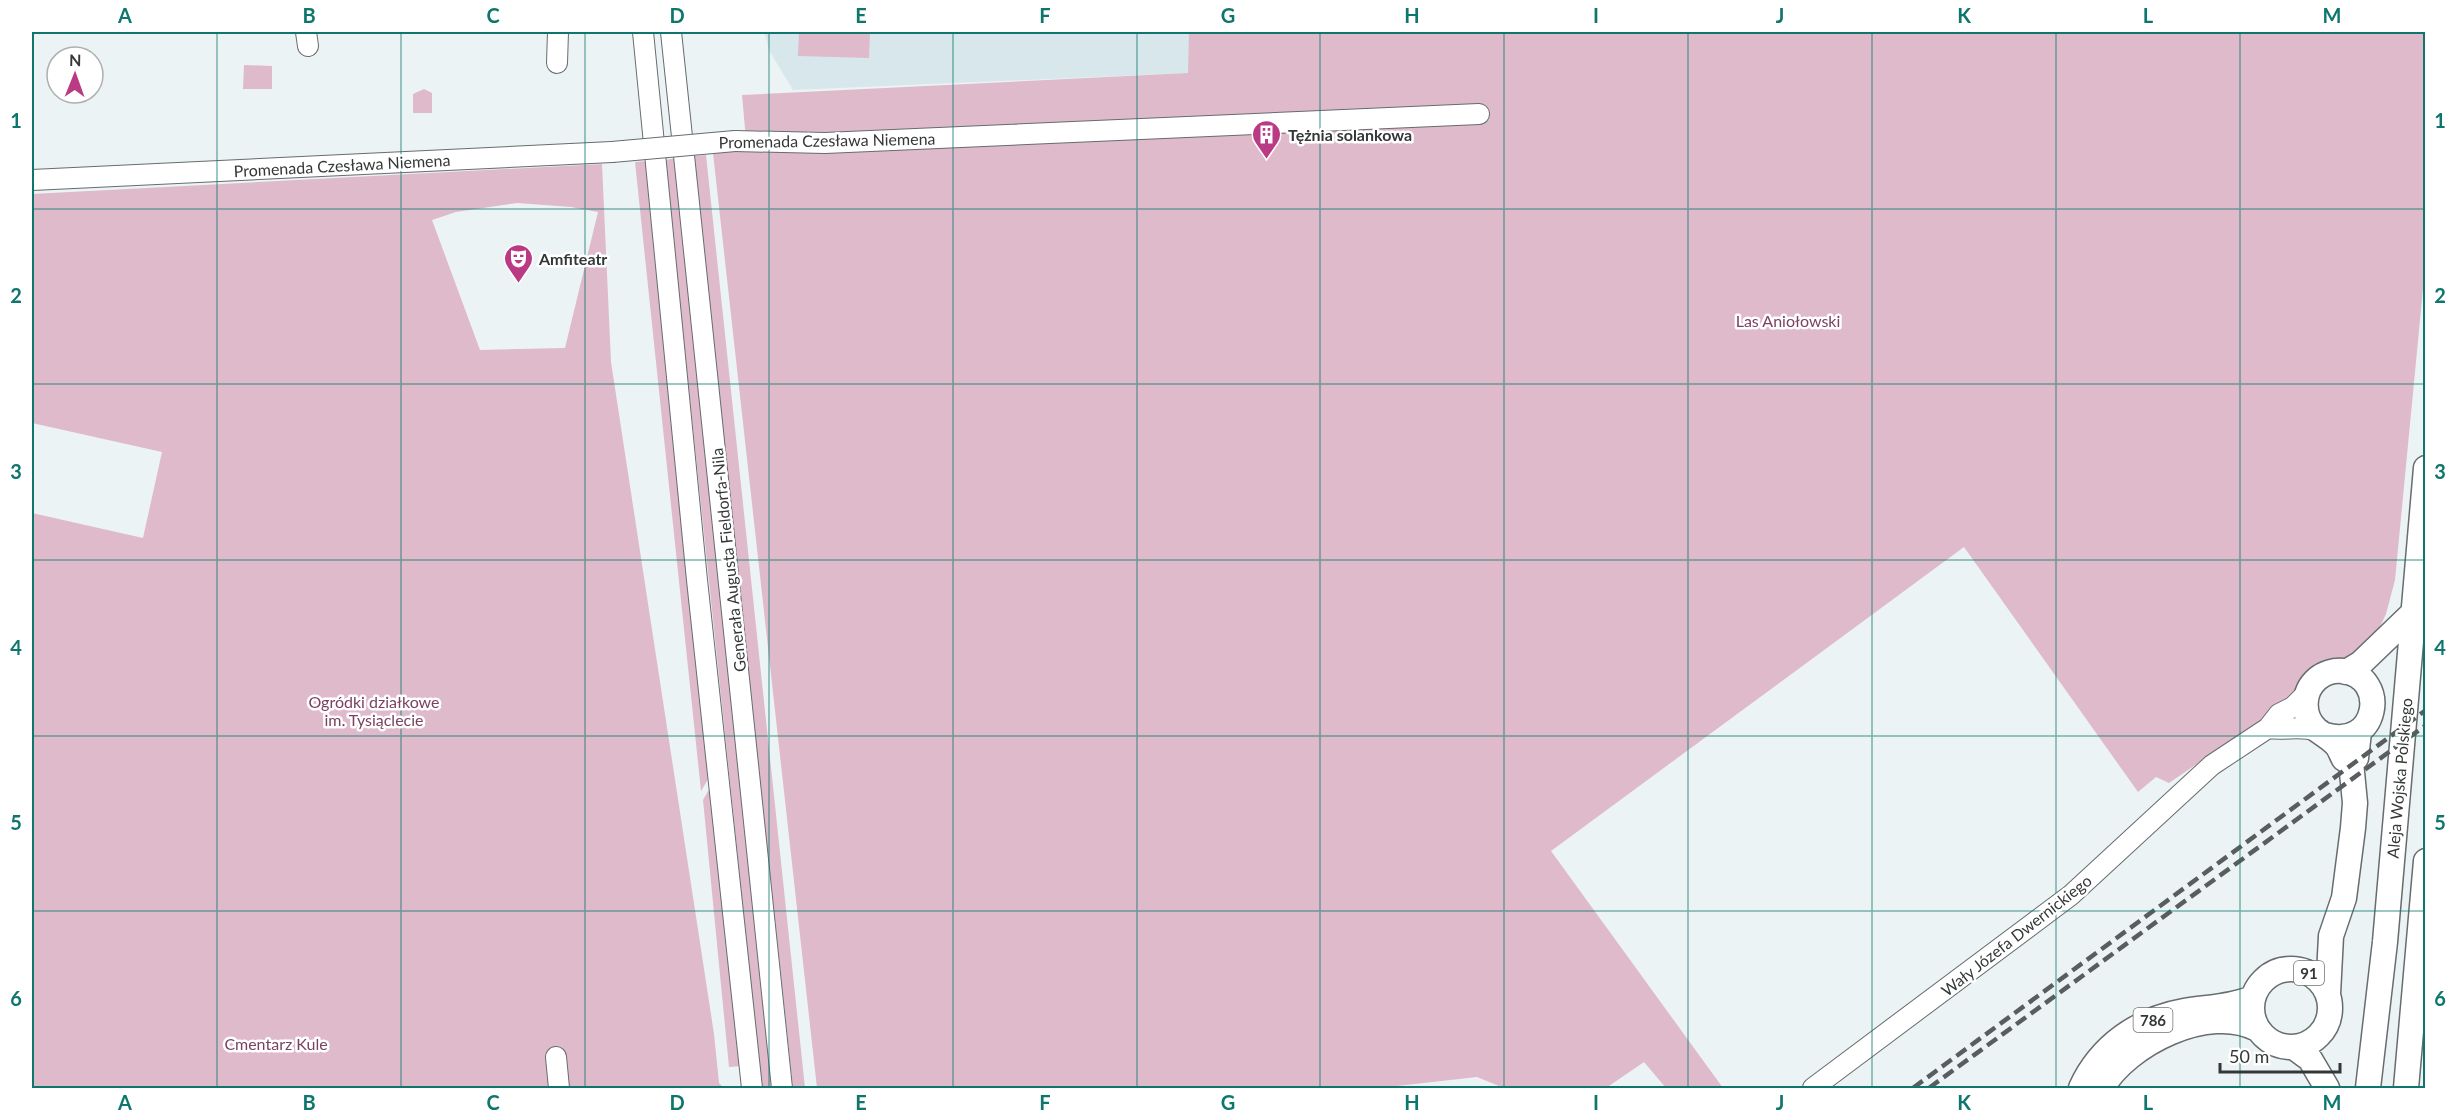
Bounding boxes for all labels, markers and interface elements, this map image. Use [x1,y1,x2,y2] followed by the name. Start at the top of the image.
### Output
[117,3,132,27] text: A
[302,3,316,27] text: B
[486,3,500,27] text: C
[669,3,685,27] text: D
[855,3,867,27] text: E
[1039,3,1051,27] text: F
[1221,3,1235,27] text: G
[1404,3,1420,27] text: H
[1593,3,1599,27] text: I
[1776,3,1784,27] text: J
[1957,3,1971,27] text: K
[2143,3,2154,27] text: L
[2323,3,2341,27] text: M
[45,45,105,105] north arrow
[69,50,82,69] text: N
[10,108,22,132] text: 1
[2434,108,2446,132] text: 1
[1251,118,1283,160] building icon: Tężnia solankowa
[1288,125,1412,144] place label: Tężnia solankowa
[718,129,936,151] street label: Promenada Czesława Niemena
[233,150,451,180] street label: Promenada Czesława Niemena
[502,242,534,284] theatre icon: Amfiteatr
[538,249,607,268] place label: Amfiteatr
[10,283,22,307] text: 2
[2434,283,2446,307] text: 2
[1736,311,1840,330] park label: Las Aniołowski
[707,447,749,673] street label: Generała Augusta Fieldorfa-Nila
[10,459,22,483] text: 3
[2434,459,2446,483] text: 3
[10,635,22,659] text: 4
[2434,635,2446,659] text: 4
[309,692,439,729] park label: Ogródki działkowe im. Tysiąclecie
[2383,697,2415,859] street label: Aleja Wojska Polskiego
[10,810,22,834] text: 5
[2434,810,2446,834] text: 5
[1937,870,2095,1000] street label: Wały Józefa Dwernickiego
[2294,961,2324,985] road number: 91
[10,986,22,1010] text: 6
[2434,986,2446,1010] text: 6
[2134,1008,2172,1032] road number: 786
[224,1034,328,1053] park label: Cmentarz Kule
[2220,1036,2340,1074] scale bar
[2229,1045,2269,1067] text: 50 m
[117,1090,132,1114] text: A
[302,1090,316,1114] text: B
[486,1090,500,1114] text: C
[669,1090,685,1114] text: D
[855,1090,867,1114] text: E
[1039,1090,1051,1114] text: F
[1221,1090,1235,1114] text: G
[1404,1090,1420,1114] text: H
[1593,1090,1599,1114] text: I
[1776,1090,1784,1114] text: J
[1957,1090,1971,1114] text: K
[2143,1090,2154,1114] text: L
[2323,1090,2341,1114] text: M

